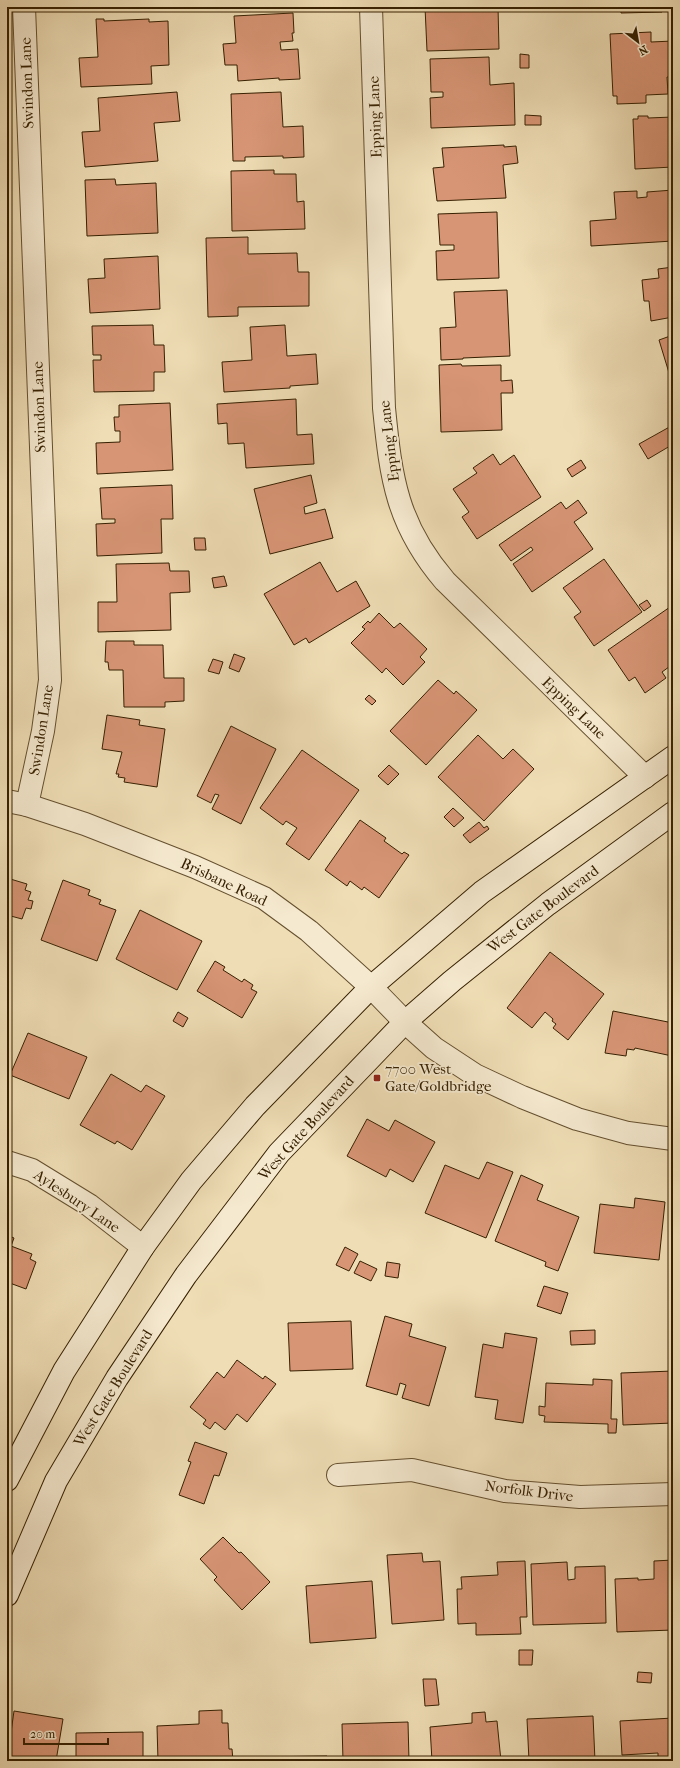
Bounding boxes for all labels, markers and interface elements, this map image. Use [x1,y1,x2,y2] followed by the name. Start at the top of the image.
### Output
[618,22,658,62] north arrow
[16,36,38,129] street label: Swindon Lane
[635,42,650,58] text: N
[365,75,385,158] street label: Epping Lane
[28,360,50,453] street label: Swindon Lane
[375,399,403,483] street label: Epping Lane
[538,673,610,743] street label: Epping Lane
[25,683,57,777] street label: Swindon Lane
[178,854,271,910] street label: Brisbane Road
[483,861,603,957] street label: West Gate Boulevard
[385,1060,492,1095] place label: 7700 West Gate/Goldbridge
[254,1071,358,1185] street label: West Gate Boulevard
[372,1073,382,1083] marker: 7700 West Gate/Goldbridge
[30,1165,124,1237] street label: Aylesbury Lane
[69,1326,157,1451] street label: West Gate Boulevard
[484,1477,575,1505] street label: Norfolk Drive
[24,1720,108,1746] scale bar
[30,1727,55,1741] text: 20 m

